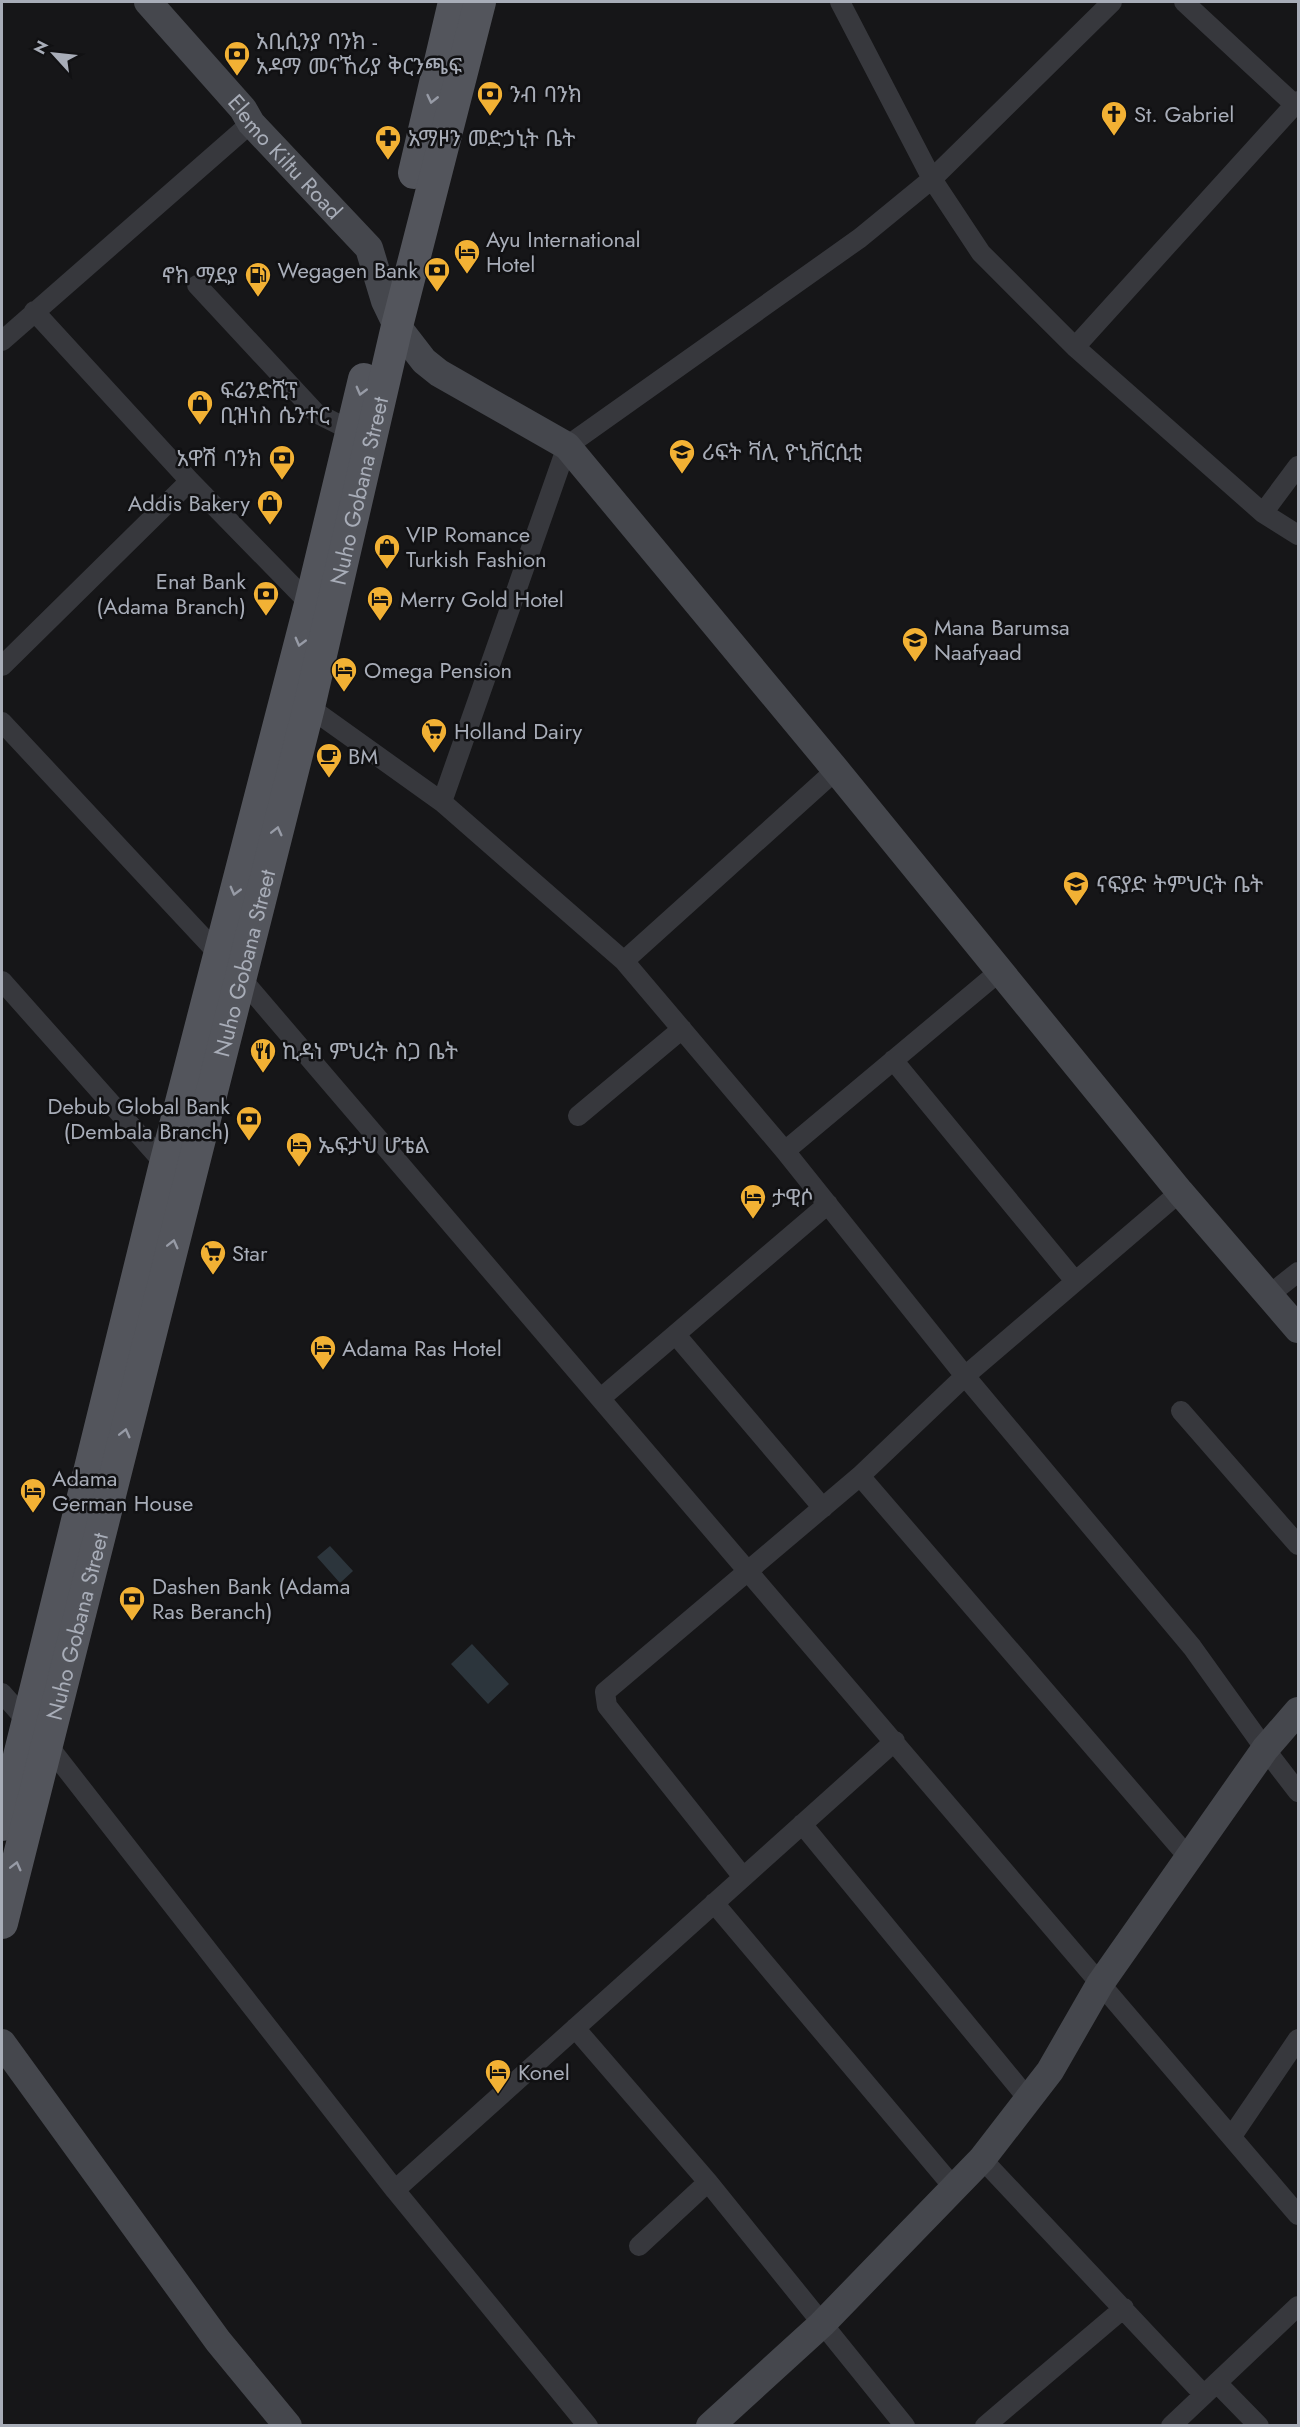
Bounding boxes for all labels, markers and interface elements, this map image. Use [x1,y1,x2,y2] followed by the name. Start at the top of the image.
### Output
[24,24,84,84] north arrow
[256,25,462,82] place label: አቢሲንያ ባንክ - አዳማ መናኸሪያ ቅርንጫፍ
[28,37,54,58] text: N
[222,39,252,77] bank icon: አቢሲንያ ባንክ - አዳማ መናኸሪያ ቅርንጫፍ
[510,78,582,110] place label: ንብ ባንክ
[475,79,505,117] bank icon: ንብ ባንክ
[221,87,350,226] street label: Elemo Kiltu Road
[426,94,439,104] one-way arrow
[1134,98,1234,130] place label: St. Gabriel
[1099,99,1129,137] church icon: St. Gabriel
[408,122,576,154] place label: አማዞን መድኃኒት ቤት
[373,123,403,161] pharmacy icon: አማዞን መድኃኒት ቤት
[486,223,641,280] place label: Ayu International Hotel
[452,237,482,275] hotel icon: Ayu International Hotel
[277,254,418,286] place label: Wegagen Bank
[422,255,452,293] bank icon: Wegagen Bank
[161,259,238,291] place label: ኖክ ማደያ
[243,260,273,298] fuel station icon: ኖክ ማደያ
[220,374,330,431] place label: ፍሬንድሺፕ ቢዝነስ ሴንተር
[355,386,368,396] one-way arrow
[185,388,215,426] shop icon: ፍሬንድሺፕ ቢዝነስ ሴንተር
[322,393,396,588] street label: Nuho Gobana Street
[702,436,862,468] place label: ሪፍት ቫሊ ዮኒቨርሲቲ
[667,437,697,475] school or university icon: ሪፍት ቫሊ ዮኒቨርሲቲ
[177,442,262,474] place label: አዋሽ ባንክ
[267,443,297,481] bank icon: አዋሽ ባንክ
[128,487,250,519] place label: Addis Bakery
[255,488,285,526] shop icon: Addis Bakery
[406,518,547,575] place label: VIP Romance Turkish Fashion
[372,532,402,570] shop icon: VIP Romance Turkish Fashion
[96,565,246,622] place label: Enat Bank (Adama Branch)
[251,579,281,617] bank icon: Enat Bank (Adama Branch)
[400,583,564,615] place label: Merry Gold Hotel
[365,584,395,622] hotel icon: Merry Gold Hotel
[934,611,1070,668] place label: Mana Barumsa Naafyaad
[900,625,930,663] school or university icon: Mana Barumsa Naafyaad
[294,636,307,646] one-way arrow
[364,654,512,686] place label: Omega Pension
[329,655,359,693] hotel icon: Omega Pension
[454,715,583,747] place label: Holland Dairy
[419,716,449,754] supermarket icon: Holland Dairy
[348,740,378,772] place label: BM
[314,741,344,779] cafe icon: BM
[270,826,283,836] one-way arrow
[205,865,284,1060] street label: Nuho Gobana Street
[1096,868,1263,900] place label: ናፍያድ ትምህርት ቤት
[1061,869,1091,907] school or university icon: ናፍያድ ትምህርት ቤት
[230,885,242,896] one-way arrow
[282,1035,458,1067] place label: ኪዳነ ምህረት ስጋ ቤት
[248,1036,278,1074] restaurant icon: ኪዳነ ምህረት ስጋ ቤት
[47,1090,230,1147] place label: Debub Global Bank (Dembala Branch)
[234,1104,264,1142] bank icon: Debub Global Bank (Dembala Branch)
[318,1129,430,1161] place label: ኤፍታህ ሆቴል
[284,1130,314,1168] hotel icon: ኤፍታህ ሆቴል
[772,1181,814,1213] place label: ታዊሶ
[738,1182,768,1220] hotel icon: ታዊሶ
[232,1237,268,1269] place label: Star
[198,1238,228,1276] supermarket icon: Star
[166,1239,178,1250] one-way arrow
[342,1332,502,1364] place label: Adama Ras Hotel
[308,1333,338,1371] hotel icon: Adama Ras Hotel
[118,1428,131,1438] one-way arrow
[52,1462,193,1519] place label: Adama German House
[18,1476,48,1514] hotel icon: Adama German House
[38,1528,116,1723] street label: Nuho Gobana Street
[152,1570,350,1627] place label: Dashen Bank (Adama Ras Beranch)
[117,1584,147,1622] bank icon: Dashen Bank (Adama Ras Beranch)
[8,1862,21,1872] one-way arrow
[518,2056,570,2088] place label: Konel
[483,2057,513,2095] hotel icon: Konel

